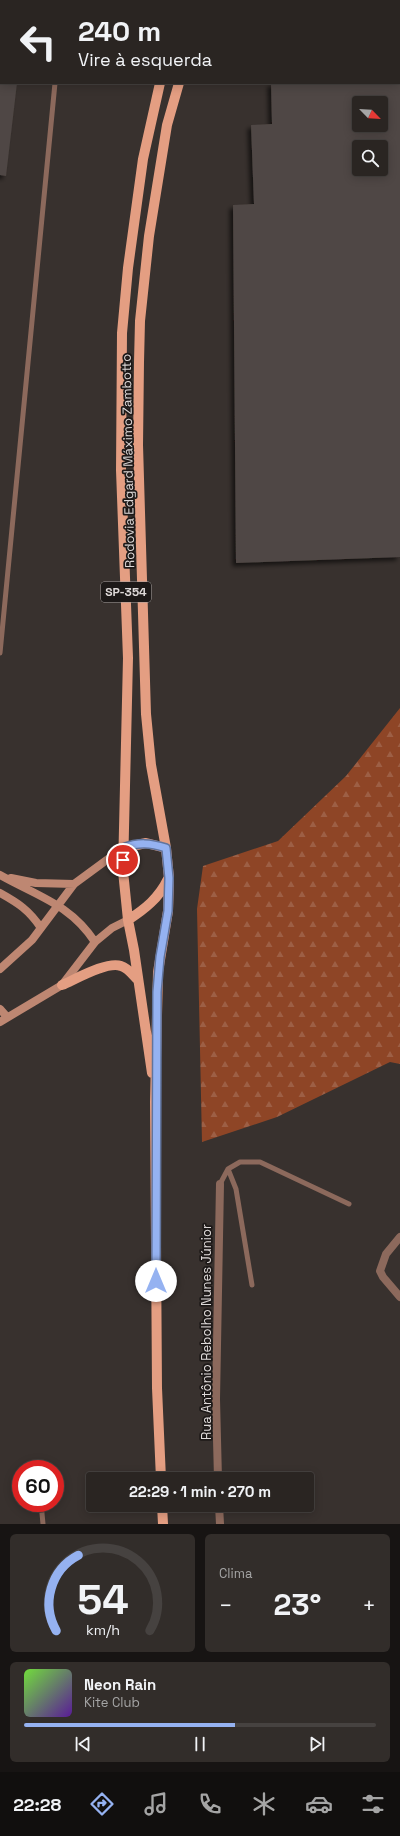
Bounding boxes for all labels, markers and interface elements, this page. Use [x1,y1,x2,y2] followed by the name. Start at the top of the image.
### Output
[78,13,161,49] text: 240 m
[12,16,64,68] icon: left
[78,48,212,71] text: Vire à esquerda
[352,96,388,132] north arrow
[352,96,388,176] map controls
[352,140,388,176] button: search
[118,354,138,568] street label: Rodovia Edgard Máximo Zambotto
[101,582,151,602] road number: SP-354
[106,843,140,877] pin
[112,849,134,871] icon: arrive
[198,1224,215,1440] street label: Rua Antônio Rebolho Nunes Júnior
[135,1260,177,1302] position arrow
[12,1460,64,1512] speed limit sign: 60
[129,1482,271,1501] text: 22:29 · 1 min · 270 m
[219,1565,252,1582] text: Clima
[77,1573,128,1626] text: 54
[274,1585,321,1624] text: 23°
[219,1591,233,1619] text: −
[362,1591,376,1619] text: +
[85,1621,120,1639] text: km/h
[84,1675,156,1694] text: Neon Rain
[84,1694,140,1711] text: Kite Club
[72,1733,94,1755] icon: previous
[189,1733,211,1755] icon: pause
[306,1733,328,1755] icon: next
[88,1790,116,1818] icon: directions
[142,1790,170,1818] icon: music
[196,1790,224,1818] icon: phone
[250,1790,278,1818] icon: climate
[305,1790,333,1818] icon: car
[359,1790,387,1818] icon: filters
[13,1793,61,1816] text: 22:28

